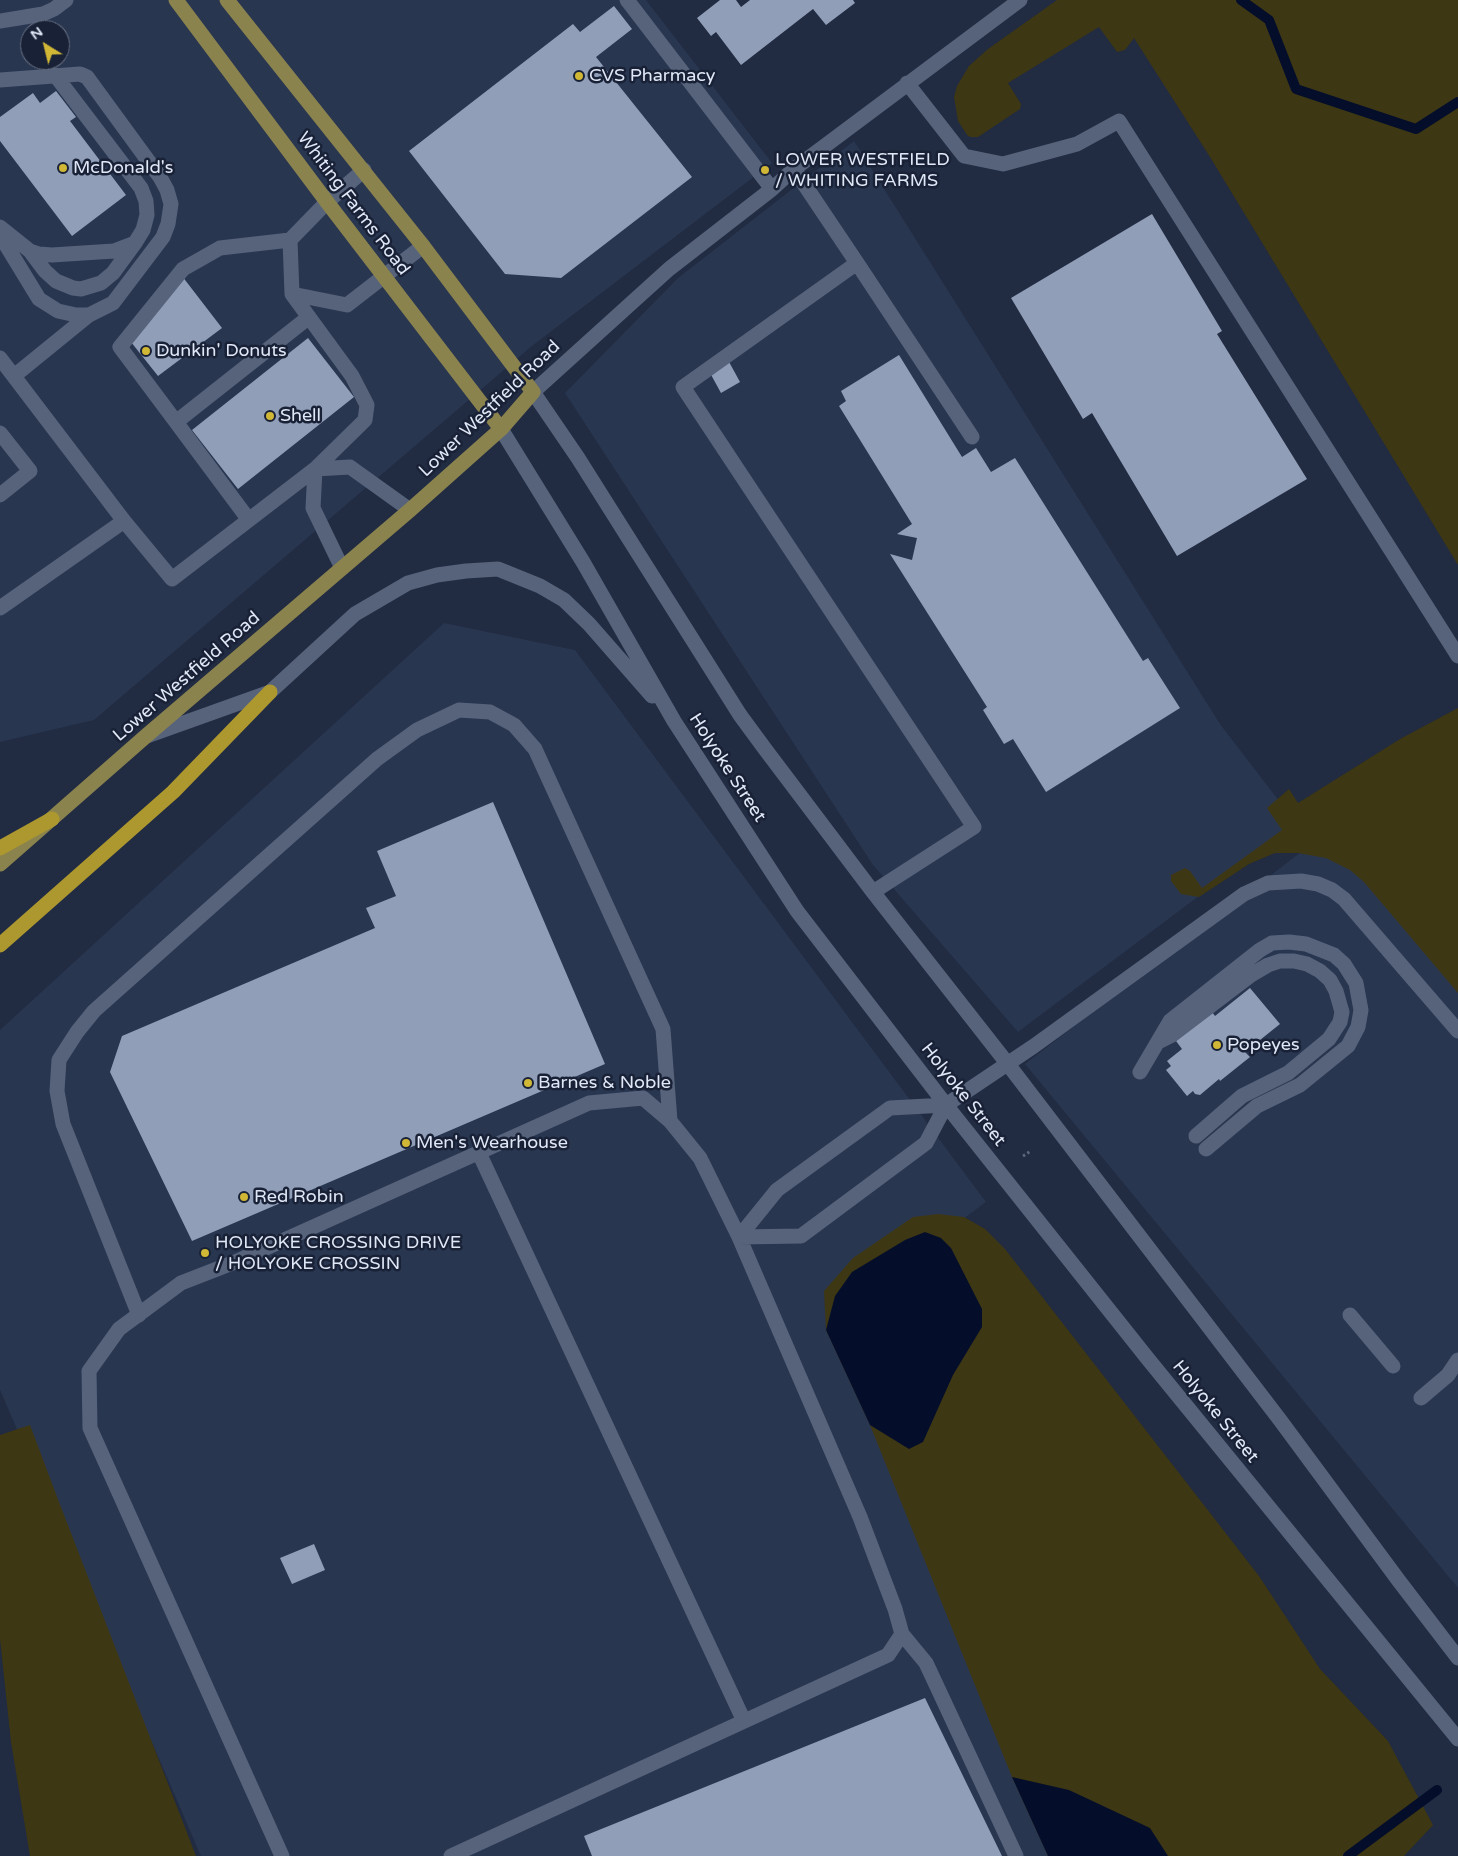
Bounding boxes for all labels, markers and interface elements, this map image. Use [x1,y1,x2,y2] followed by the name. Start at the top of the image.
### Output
[20,20,70,70] north arrow
[27,23,46,43] text: N
[589,65,716,87] place label: CVS Pharmacy
[573,70,585,82] marker: CVS Pharmacy
[292,128,414,280] street label: Whiting Farms Road
[775,149,950,192] place label: LOWER WESTFIELD / WHITING FARMS
[73,157,173,179] place label: McDonald's
[57,162,69,174] marker: McDonald's
[759,164,771,176] marker: LOWER WESTFIELD / WHITING FARMS
[415,336,565,482] street label: Lower Westfield Road
[156,340,287,362] place label: Dunkin' Donuts
[140,345,152,357] marker: Dunkin' Donuts
[280,405,321,427] place label: Shell
[264,410,276,422] marker: Shell
[109,607,265,747] street label: Lower Westfield Road
[684,710,770,826] street label: Holyoke Street
[1227,1034,1300,1056] place label: Popeyes
[916,1039,1010,1151] street label: Holyoke Street
[1211,1039,1223,1051] marker: Popeyes
[538,1072,671,1094] place label: Barnes & Noble
[522,1077,534,1089] marker: Barnes & Noble
[416,1132,568,1154] place label: Men's Wearhouse
[400,1137,412,1149] marker: Men's Wearhouse
[254,1186,344,1208] place label: Red Robin
[238,1191,250,1203] marker: Red Robin
[215,1232,461,1274] place label: HOLYOKE CROSSING DRIVE / HOLYOKE CROSSIN
[199,1247,211,1259] marker: HOLYOKE CROSSING DRIVE / HOLYOKE CROSSIN
[1167,1357,1263,1467] street label: Holyoke Street

